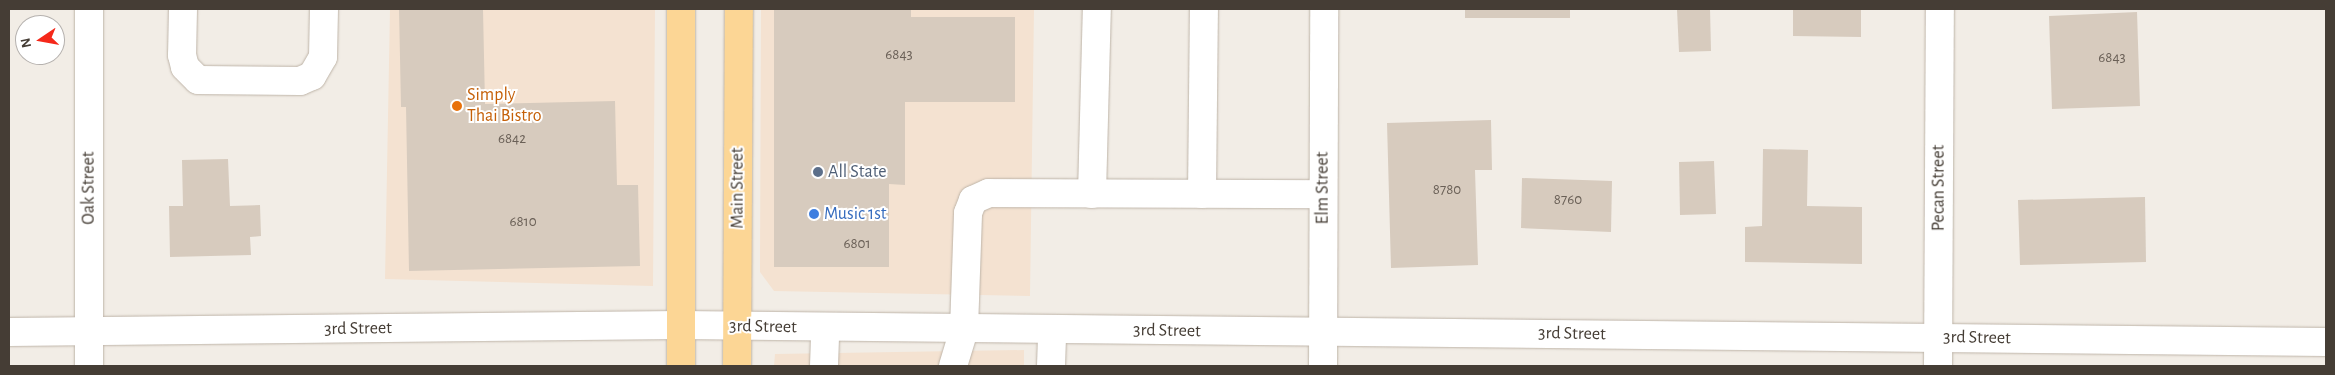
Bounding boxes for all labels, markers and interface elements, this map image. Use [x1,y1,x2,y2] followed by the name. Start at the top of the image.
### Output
[15,15,65,65] north arrow
[18,37,34,49] text: N
[885,46,913,64] house number: 6843
[2098,49,2126,67] house number: 6843
[467,85,542,128] place label: Simply Thai Bistro
[451,100,463,112] marker: Simply Thai Bistro
[498,130,526,148] house number: 6842
[1928,145,1950,231] street label: Pecan Street
[727,147,749,229] street label: Main Street
[78,151,100,225] street label: Oak Street
[1312,152,1334,224] street label: Elm Street
[828,161,887,183] place label: All State
[812,166,824,178] marker: All State
[1433,181,1461,199] house number: 8780
[1554,191,1582,209] house number: 8760
[824,203,887,225] place label: Music 1st
[808,208,820,220] marker: Music 1st
[509,213,537,231] house number: 6810
[843,235,871,253] house number: 6801
[729,316,797,338] street label: 3rd Street
[324,318,392,340] street label: 3rd Street
[1133,320,1201,342] street label: 3rd Street
[1538,323,1606,345] street label: 3rd Street
[1943,327,2011,349] street label: 3rd Street

